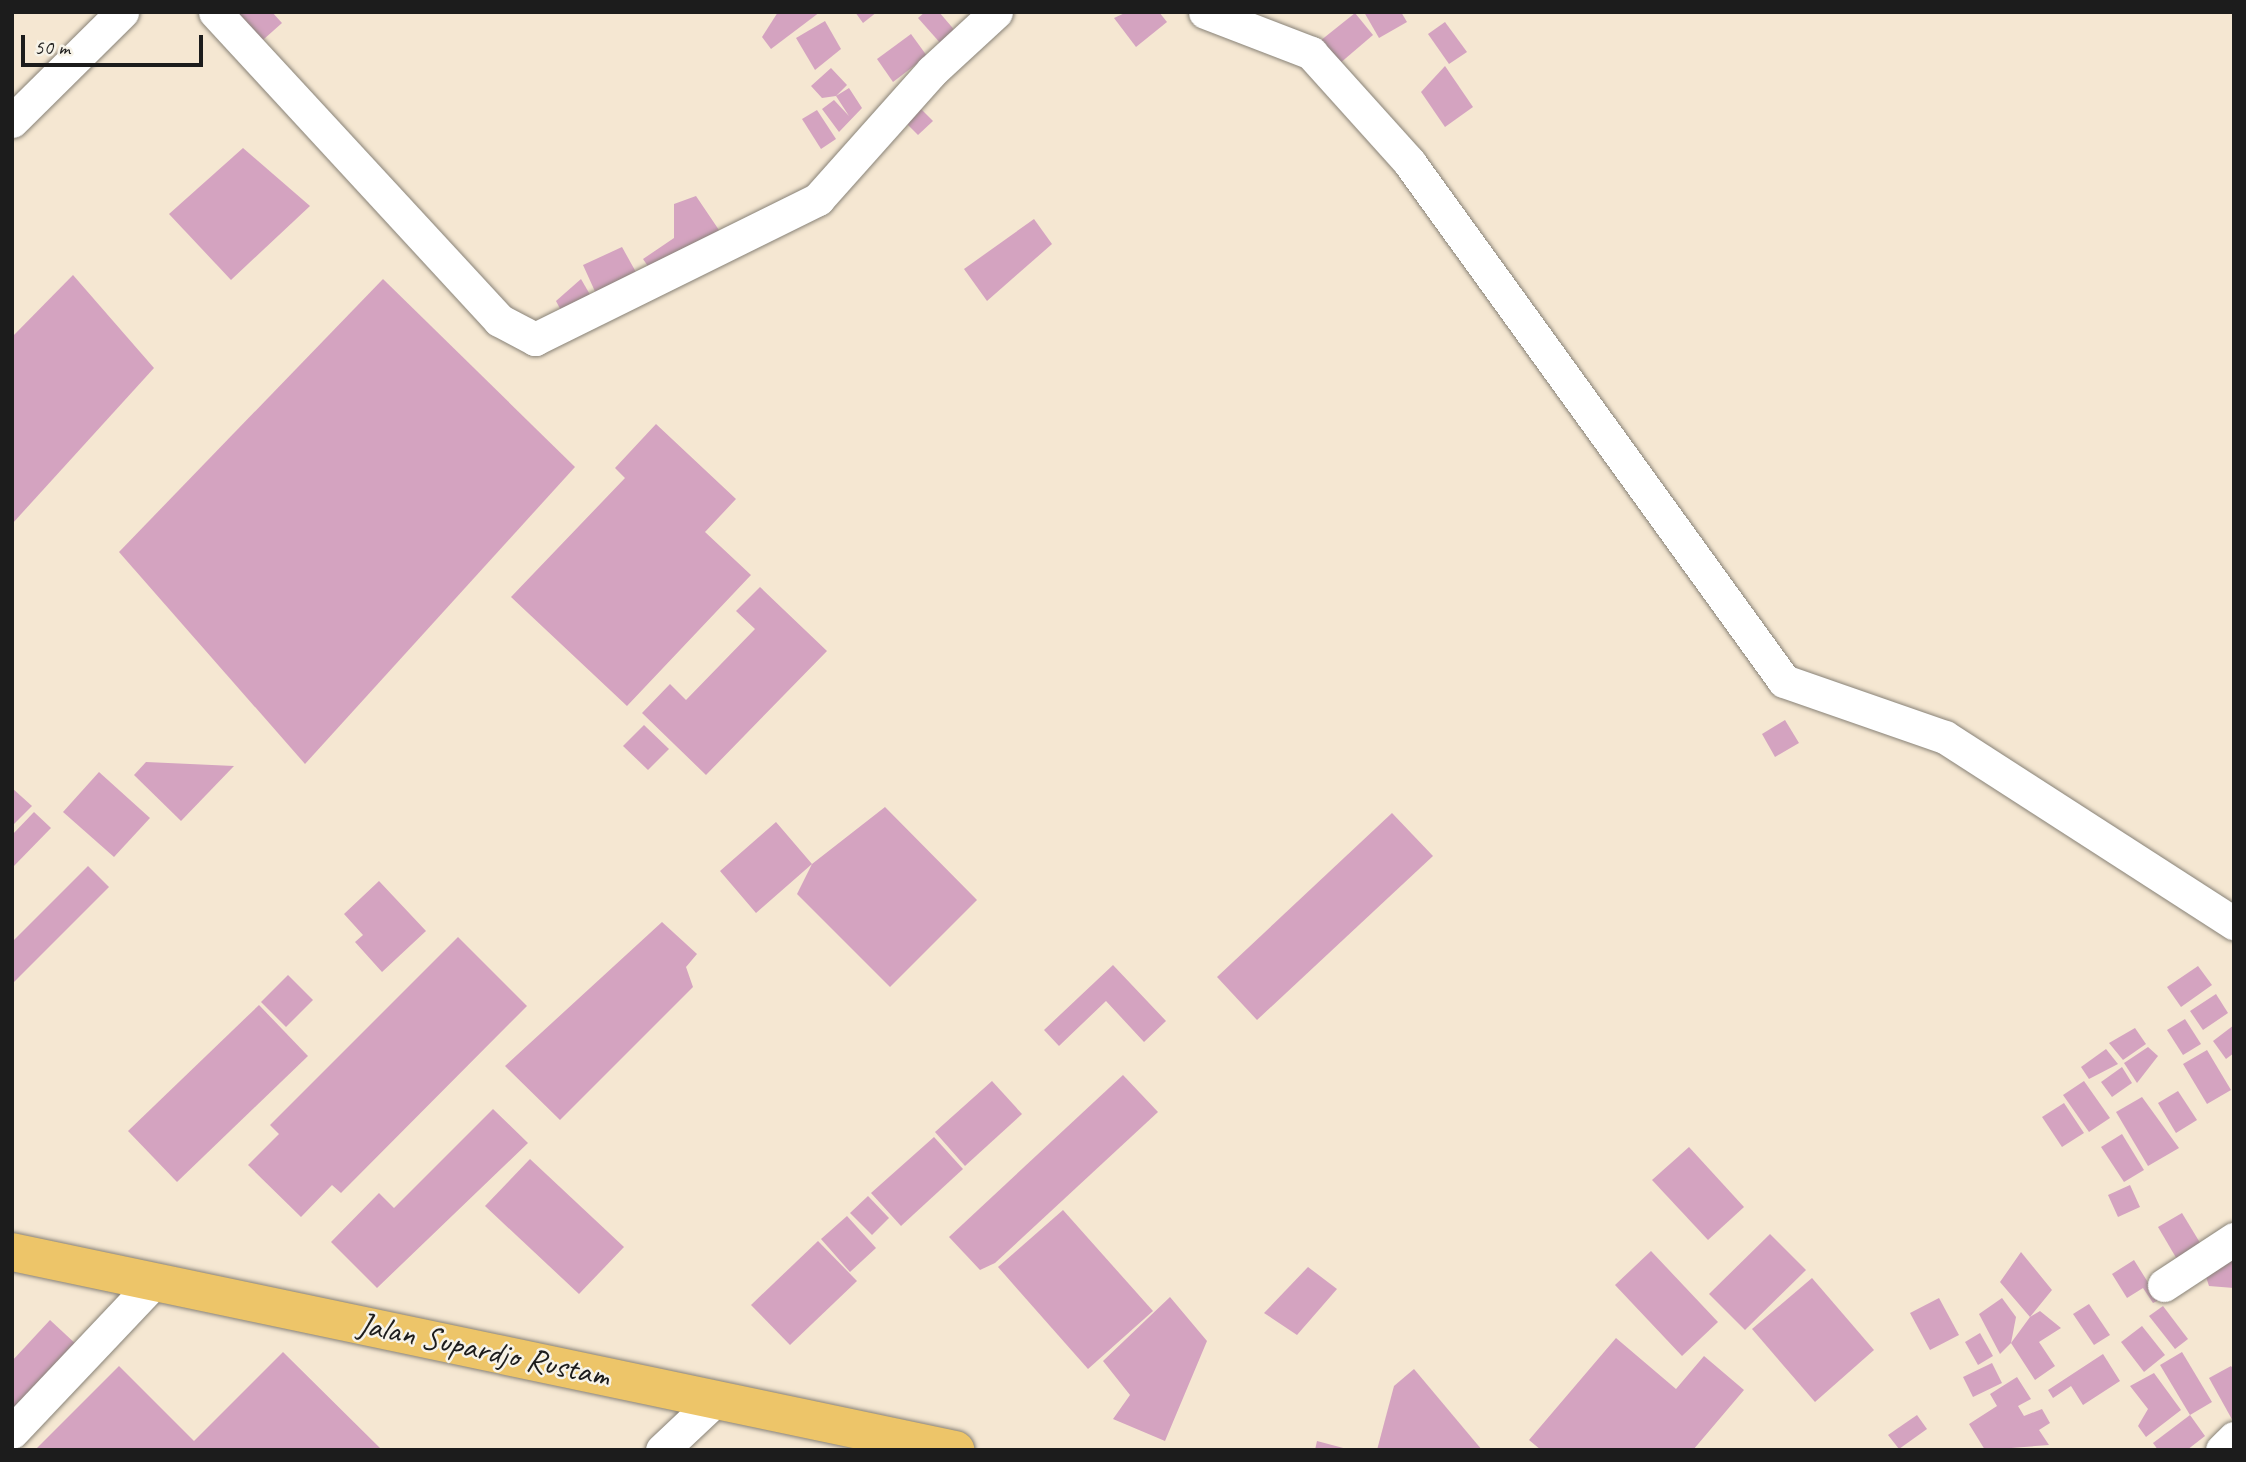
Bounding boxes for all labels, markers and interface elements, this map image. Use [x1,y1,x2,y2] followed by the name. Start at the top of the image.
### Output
[24,21,206,65] scale bar
[34,34,70,60] text: 50 m
[356,1304,612,1396] street label: Jalan Supardjo Rustam

